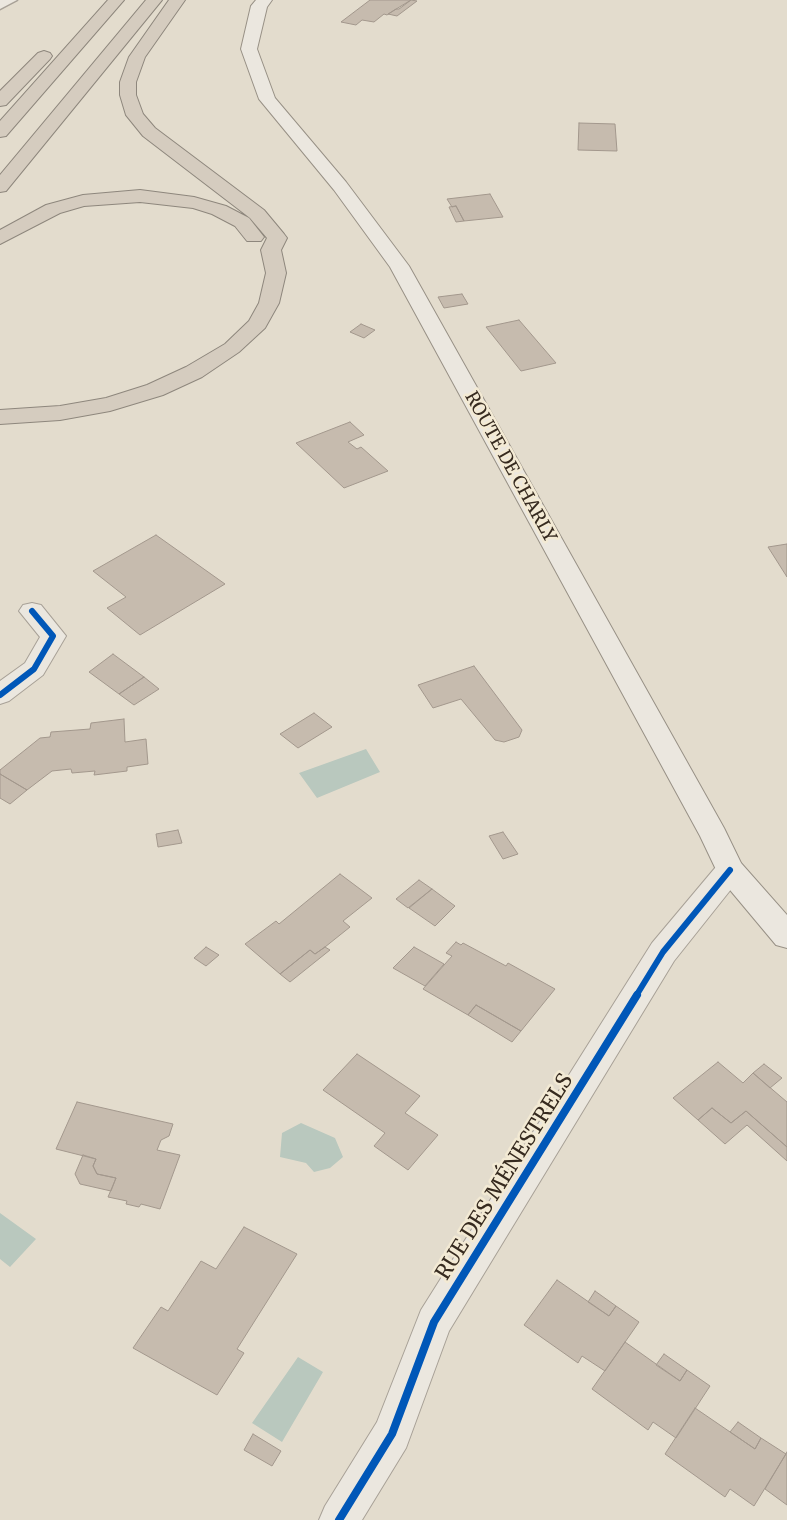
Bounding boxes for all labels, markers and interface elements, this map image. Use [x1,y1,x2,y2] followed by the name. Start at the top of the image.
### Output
[460,388,560,546] street label: ROUTE DE CHARLY
[431,1069,579,1285] street label: RUE DES MÉNESTRELS

